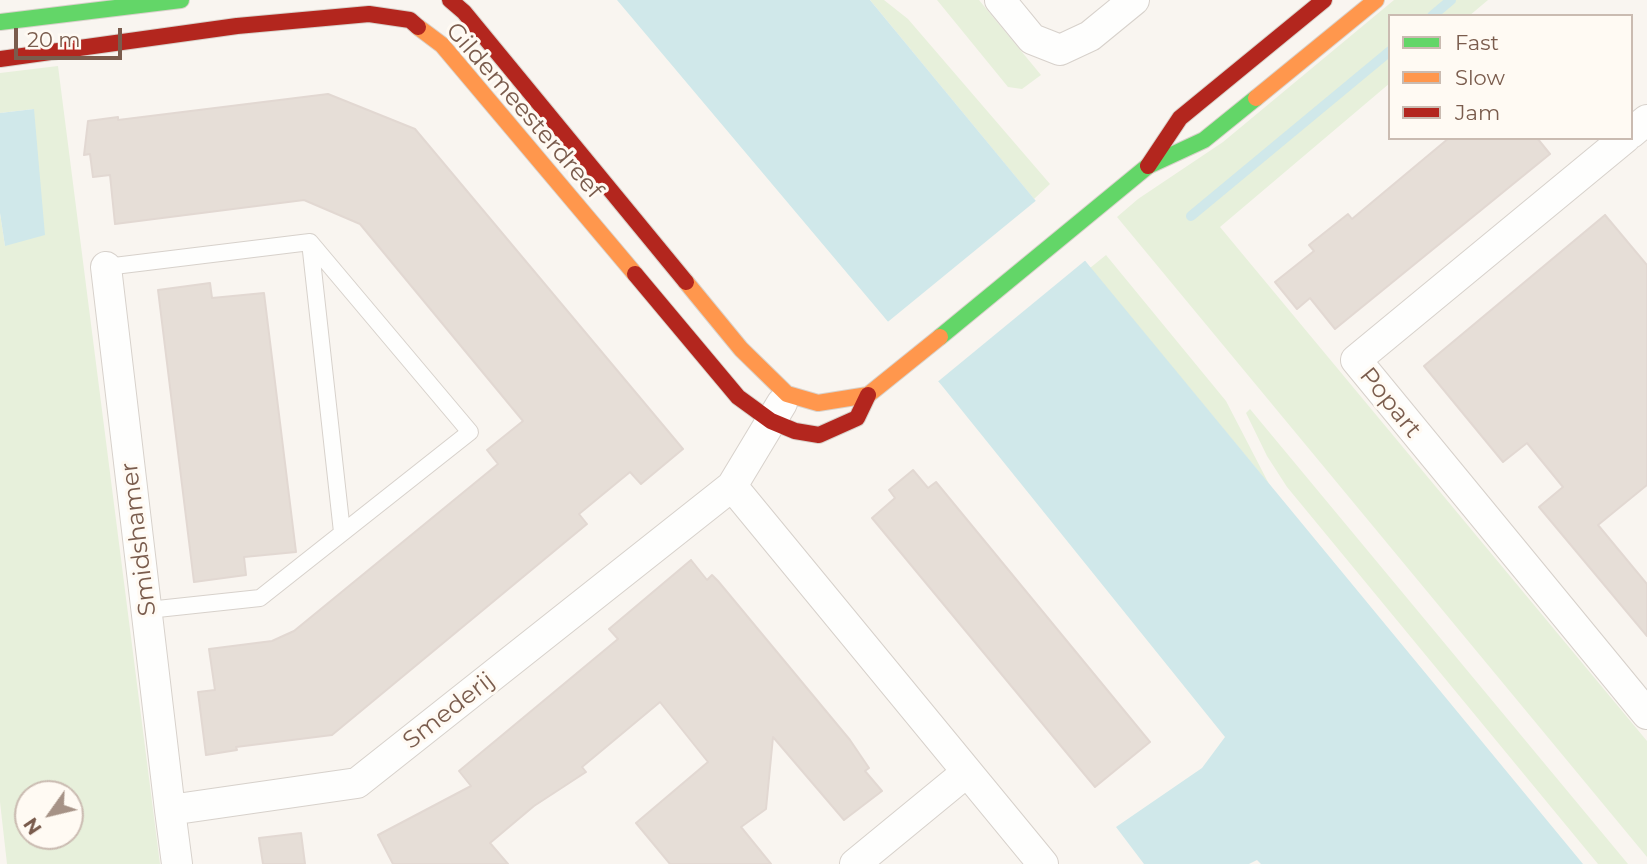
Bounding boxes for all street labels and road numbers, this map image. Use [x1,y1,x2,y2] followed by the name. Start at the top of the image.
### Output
[440,17,608,205] street label: Gildemeesterdreef
[1353,362,1427,444] street label: Popart
[115,461,163,617] street label: Smidshamer
[398,666,500,756] street label: Smederij

